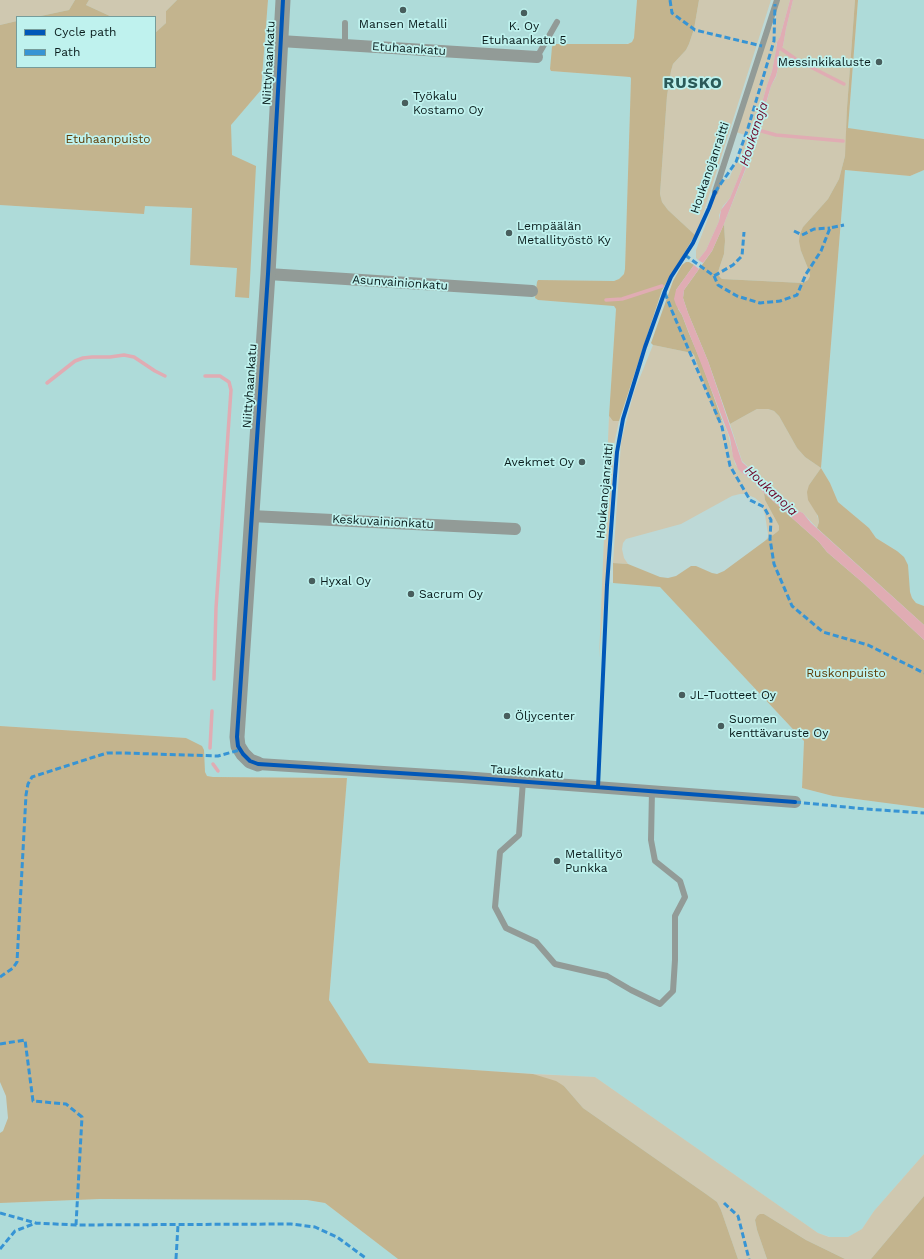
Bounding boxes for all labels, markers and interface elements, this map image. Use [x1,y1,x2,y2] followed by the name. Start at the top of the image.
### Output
[398,5,408,15] marker: Mansen Metalli
[519,8,529,18] marker: K. Oy Etuhaankatu 5
[16,16,156,68] legend
[359,17,447,31] place label: Mansen Metalli
[481,19,567,47] place label: K. Oy Etuhaankatu 5
[260,20,278,106] street label: Niittyhaankatu
[54,25,116,39] text: Cycle path
[372,39,446,59] street label: Etuhaankatu
[54,45,80,59] text: Path
[778,55,871,69] place label: Messinkikaluste
[874,57,884,67] marker: Messinkikaluste
[663,73,723,93] district label: RUSKO
[413,89,484,117] place label: Työkalu Kostamo Oy
[400,98,410,108] marker: Työkalu Kostamo Oy
[736,100,772,168] water label: Houkanoja
[688,120,732,216] street label: Houkanojanraitti
[66,132,150,146] park label: Etuhaanpuisto
[517,219,611,247] place label: Lempäälän Metallityöstö Ky
[504,228,514,238] marker: Lempäälän Metallityöstö Ky
[352,272,448,294] street label: Asunvainionkatu
[240,343,260,429] street label: Niittyhaankatu
[594,443,616,539] street label: Houkanojanraitti
[504,455,574,469] place label: Avekmet Oy
[577,457,587,467] marker: Avekmet Oy
[741,463,801,519] water label: Houkanoja
[332,512,434,532] street label: Keskuvainionkatu
[320,574,371,588] place label: Hyxal Oy
[307,576,317,586] marker: Hyxal Oy
[419,587,483,601] place label: Sacrum Oy
[406,589,416,599] marker: Sacrum Oy
[806,666,886,680] park label: Ruskonpuisto
[690,688,776,702] place label: JL-Tuotteet Oy
[677,690,687,700] marker: JL-Tuotteet Oy
[515,709,575,723] place label: Öljycenter
[502,711,512,721] marker: Öljycenter
[729,712,828,740] place label: Suomen kenttävaruste Oy
[716,721,726,731] marker: Suomen kenttävaruste Oy
[490,762,564,782] street label: Tauskonkatu
[565,847,623,875] place label: Metallityö Punkka
[552,856,562,866] marker: Metallityö Punkka

